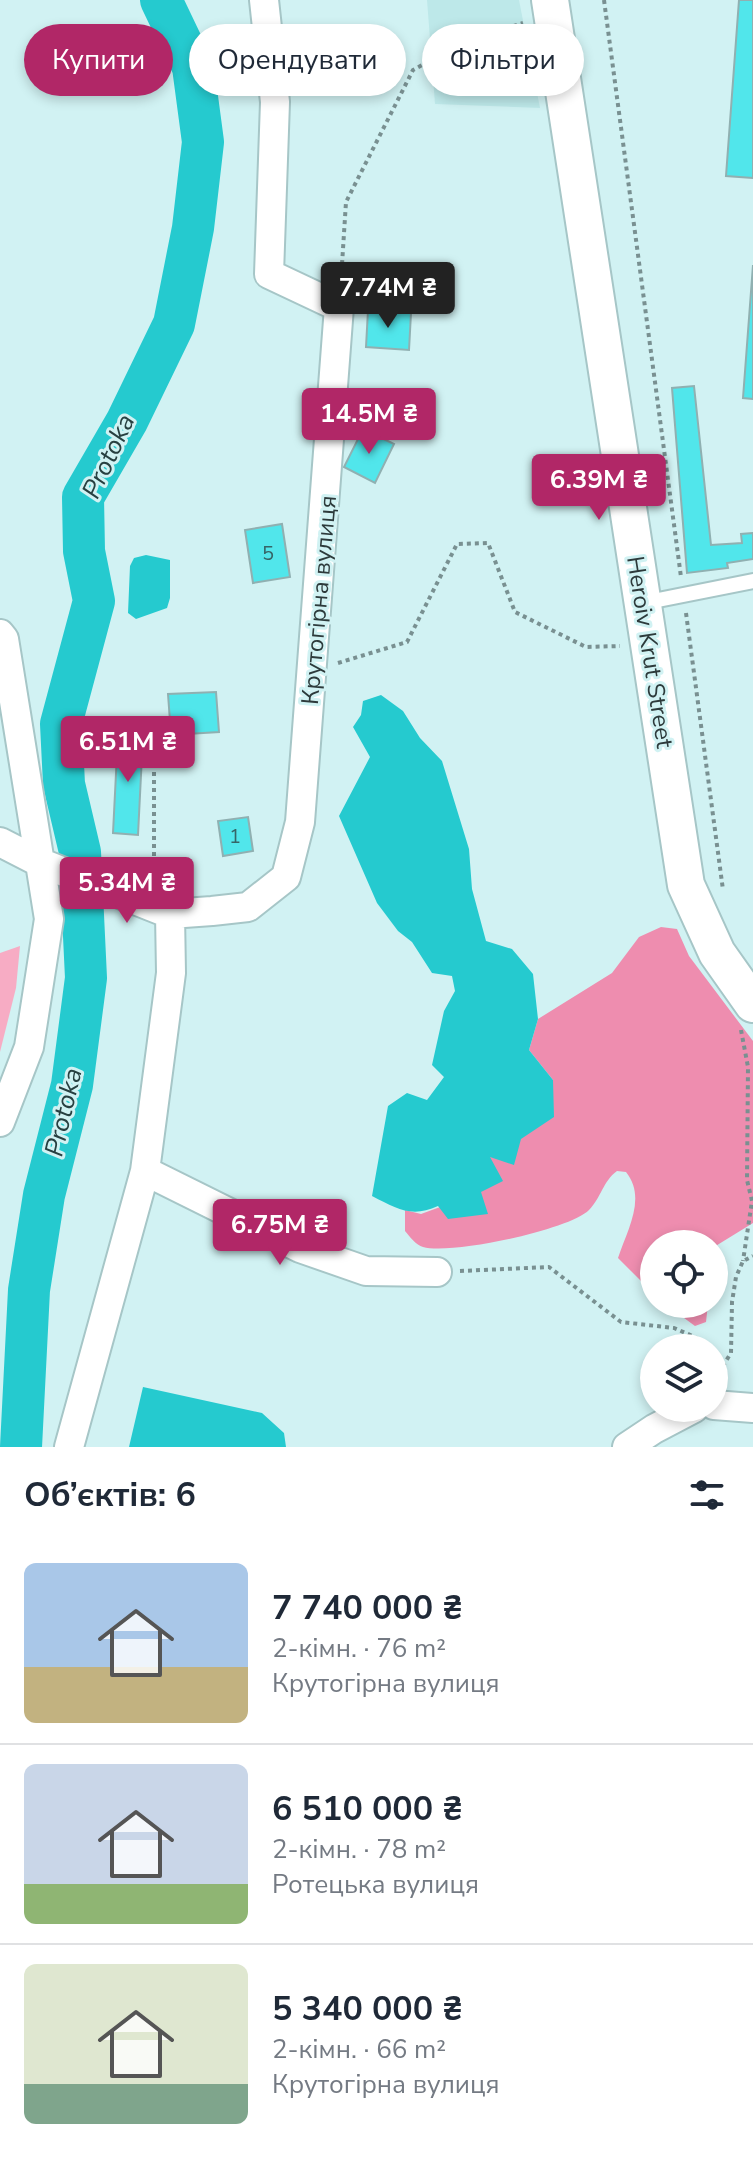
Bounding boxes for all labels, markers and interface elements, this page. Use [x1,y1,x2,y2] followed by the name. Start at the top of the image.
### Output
[24,24,173,96] chip: Купити
[189,24,406,96] chip: Орендувати
[422,24,584,96] chip: Фільтри
[314,262,462,330] pin: 7.74M ₴
[339,270,437,305] text: 7.74M ₴
[295,388,443,456] pin: 14.5M ₴
[320,396,418,431] text: 14.5M ₴
[74,408,143,504] water label: Protoka
[525,454,673,522] pin: 6.39M ₴
[550,462,648,497] text: 6.39M ₴
[294,494,344,706] street label: Крутогірна вулиця
[262,540,274,567] house number: 5
[619,554,681,751] street label: Heroiv Krut Street
[54,716,202,784] pin: 6.51M ₴
[79,724,177,759] text: 6.51M ₴
[229,823,241,850] house number: 1
[53,857,201,925] pin: 5.34M ₴
[78,865,176,900] text: 5.34M ₴
[36,1064,91,1160] water label: Protoka
[206,1199,354,1267] pin: 6.75M ₴
[231,1207,329,1242] text: 6.75M ₴
[640,1230,728,1422] map controls
[640,1230,728,1318] button: locate
[640,1334,728,1422] button: layers
[24,1472,196,1518] text: Об’єктів: 6
[685,1473,729,1517] icon: filters
[272,1585,463,1631] text: 7 740 000 ₴
[88,1595,184,1691] icon: home
[272,1631,446,1666] text: 2-кімн. · 76 m²
[272,1666,500,1701] text: Крутогірна вулиця
[272,1786,463,1832] text: 6 510 000 ₴
[88,1796,184,1892] icon: home
[272,1832,446,1867] text: 2-кімн. · 78 m²
[272,1867,479,1902] text: Ротецька вулиця
[272,1986,463,2032] text: 5 340 000 ₴
[88,1996,184,2092] icon: home
[272,2032,446,2067] text: 2-кімн. · 66 m²
[272,2067,500,2102] text: Крутогірна вулиця

